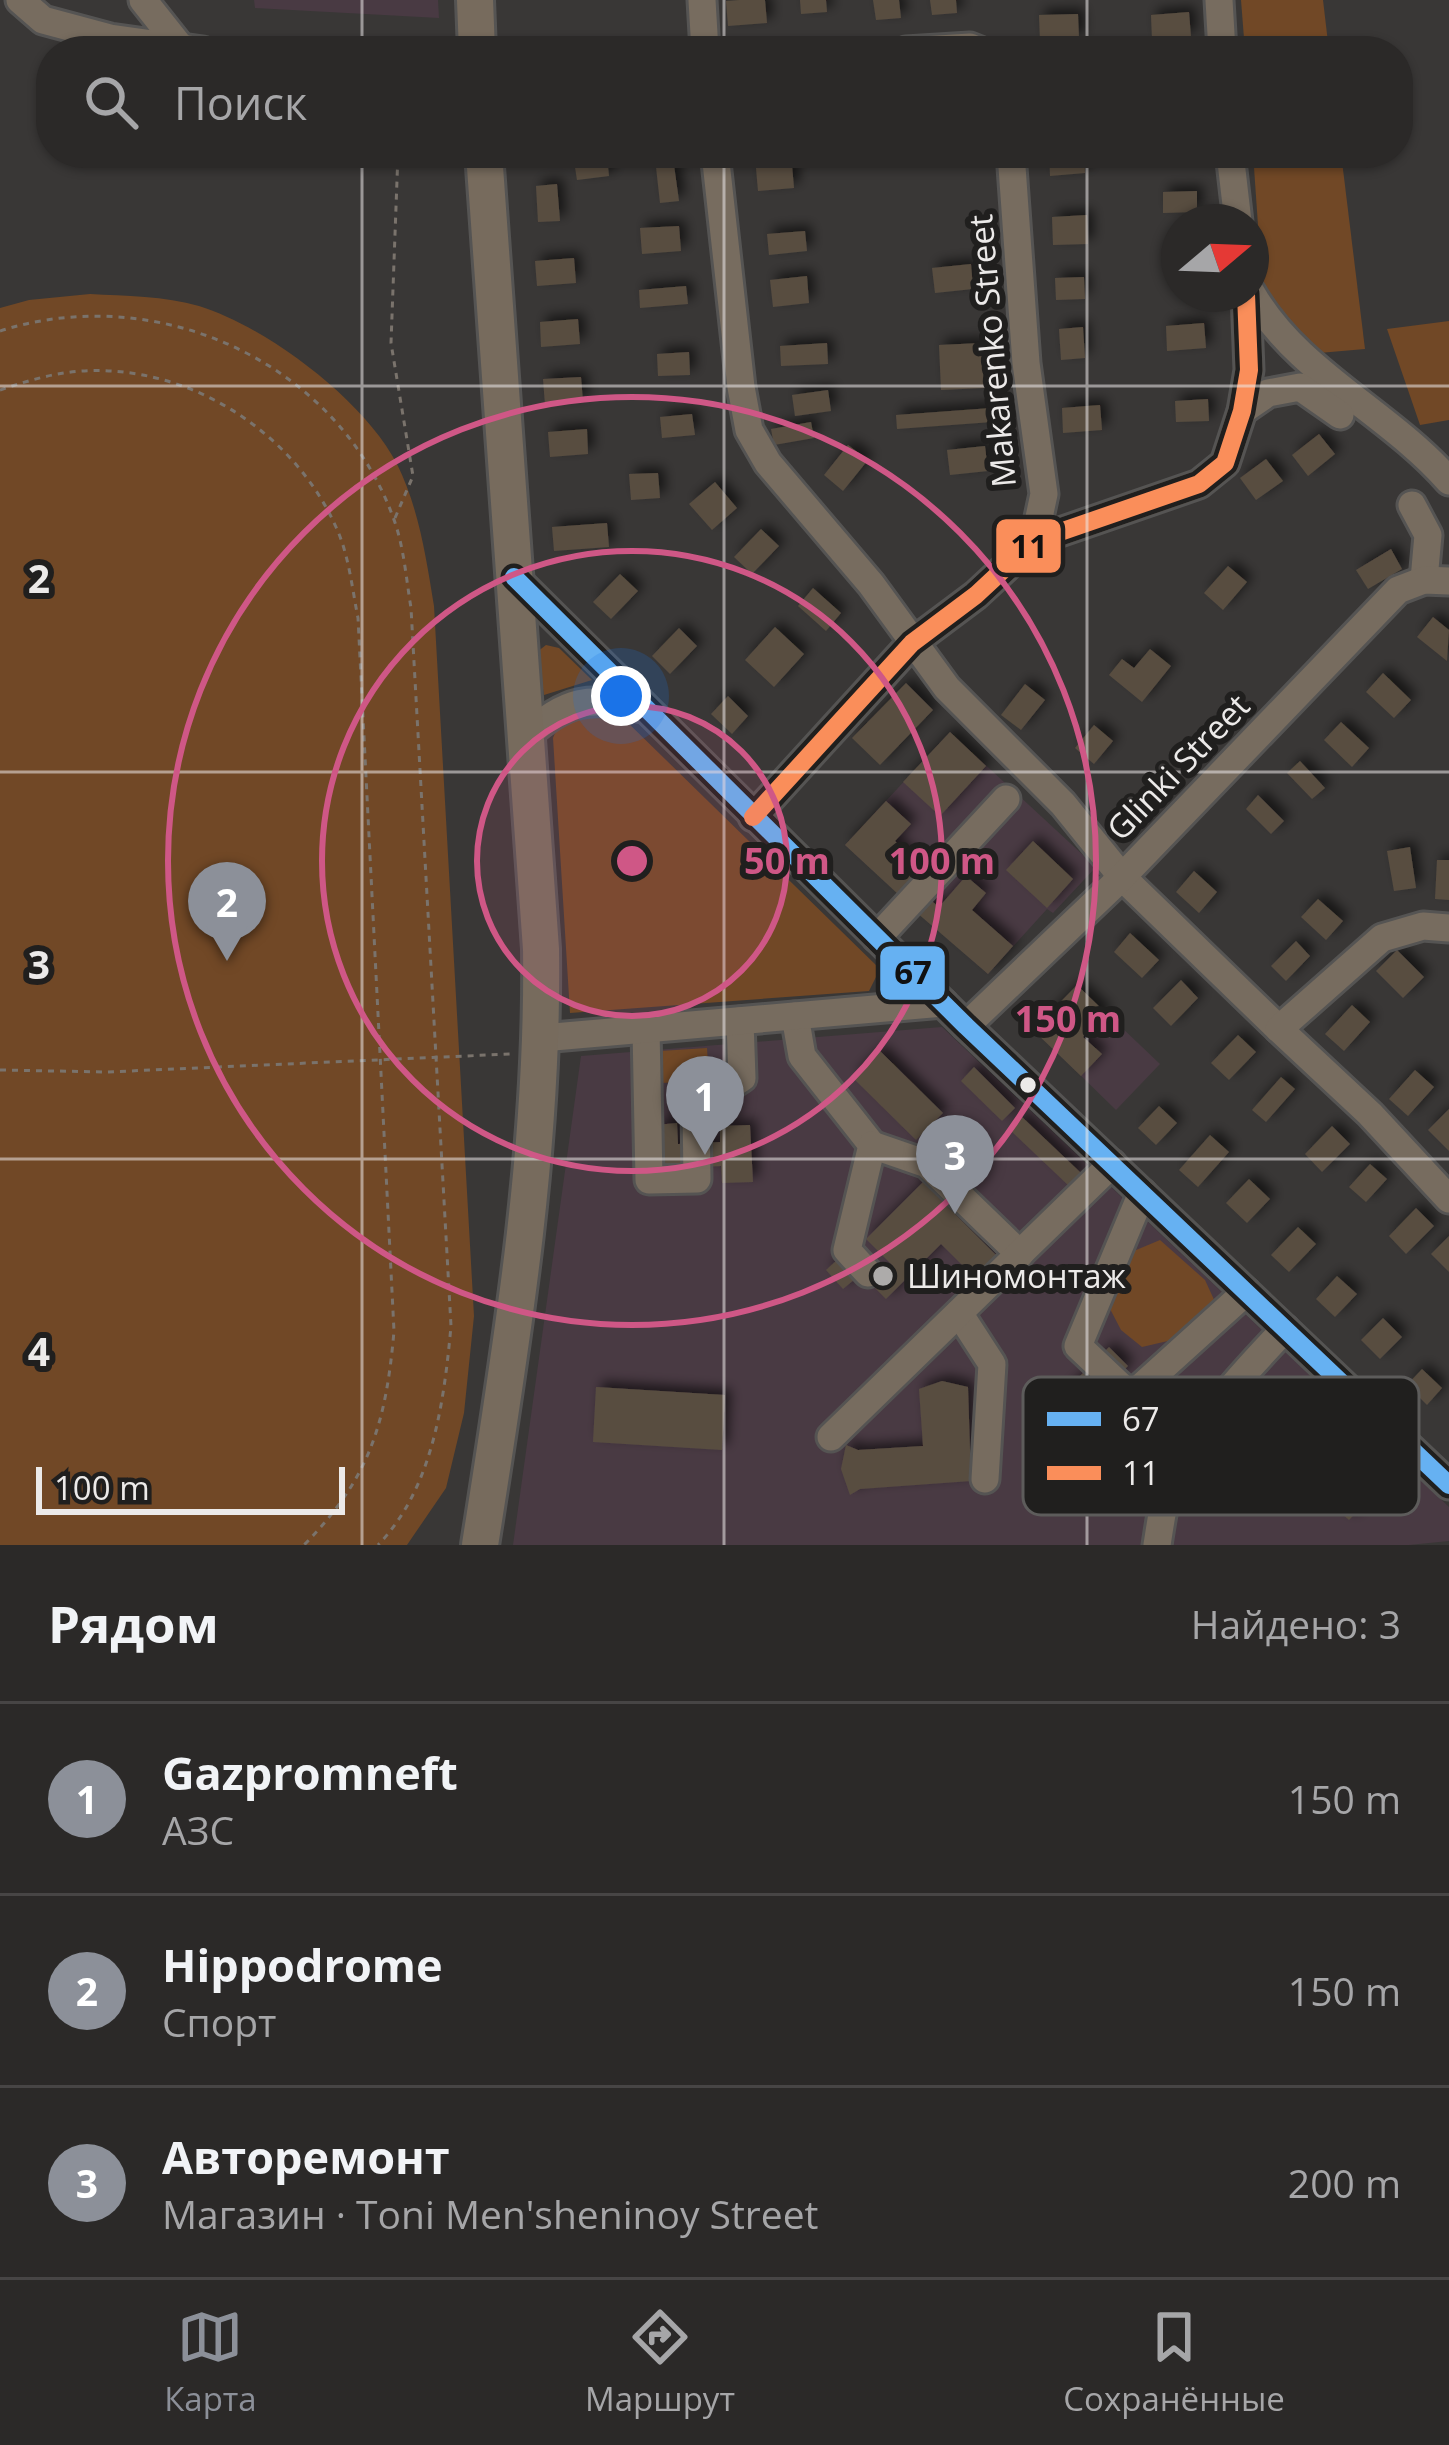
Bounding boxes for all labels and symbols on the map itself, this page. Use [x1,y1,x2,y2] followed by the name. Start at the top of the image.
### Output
[1161,204,1269,312] north arrow
[957,213,1026,489] street label: Makarenko Street
[994,517,1063,575] line badge: 11
[1010,523,1048,568] text: 11
[28,551,50,604] text: 2
[591,666,651,726] your location
[1096,684,1259,850] street label: Glinki Street
[744,836,830,885] text: 50 m
[889,836,995,885] text: 100 m
[611,840,653,882] centre of rings
[188,862,266,961] pin: 2
[28,937,50,990] text: 3
[878,944,947,1002] line badge: 67
[894,949,932,994] text: 67
[1015,994,1121,1043] text: 150 m
[666,1056,744,1155] pin: 1
[1017,1074,1039,1096] unlabelled marker
[916,1115,994,1214] pin: 3
[907,1253,1127,1298] place label: Шиномонтаж
[870,1263,896,1289] marker: Шиномонтаж
[28,1324,50,1377] text: 4
[1023,1377,1419,1515] legend
[1122,1396,1160,1441] text: 67
[1122,1450,1160,1495] text: 11
[36,1461,345,1514] scale bar

